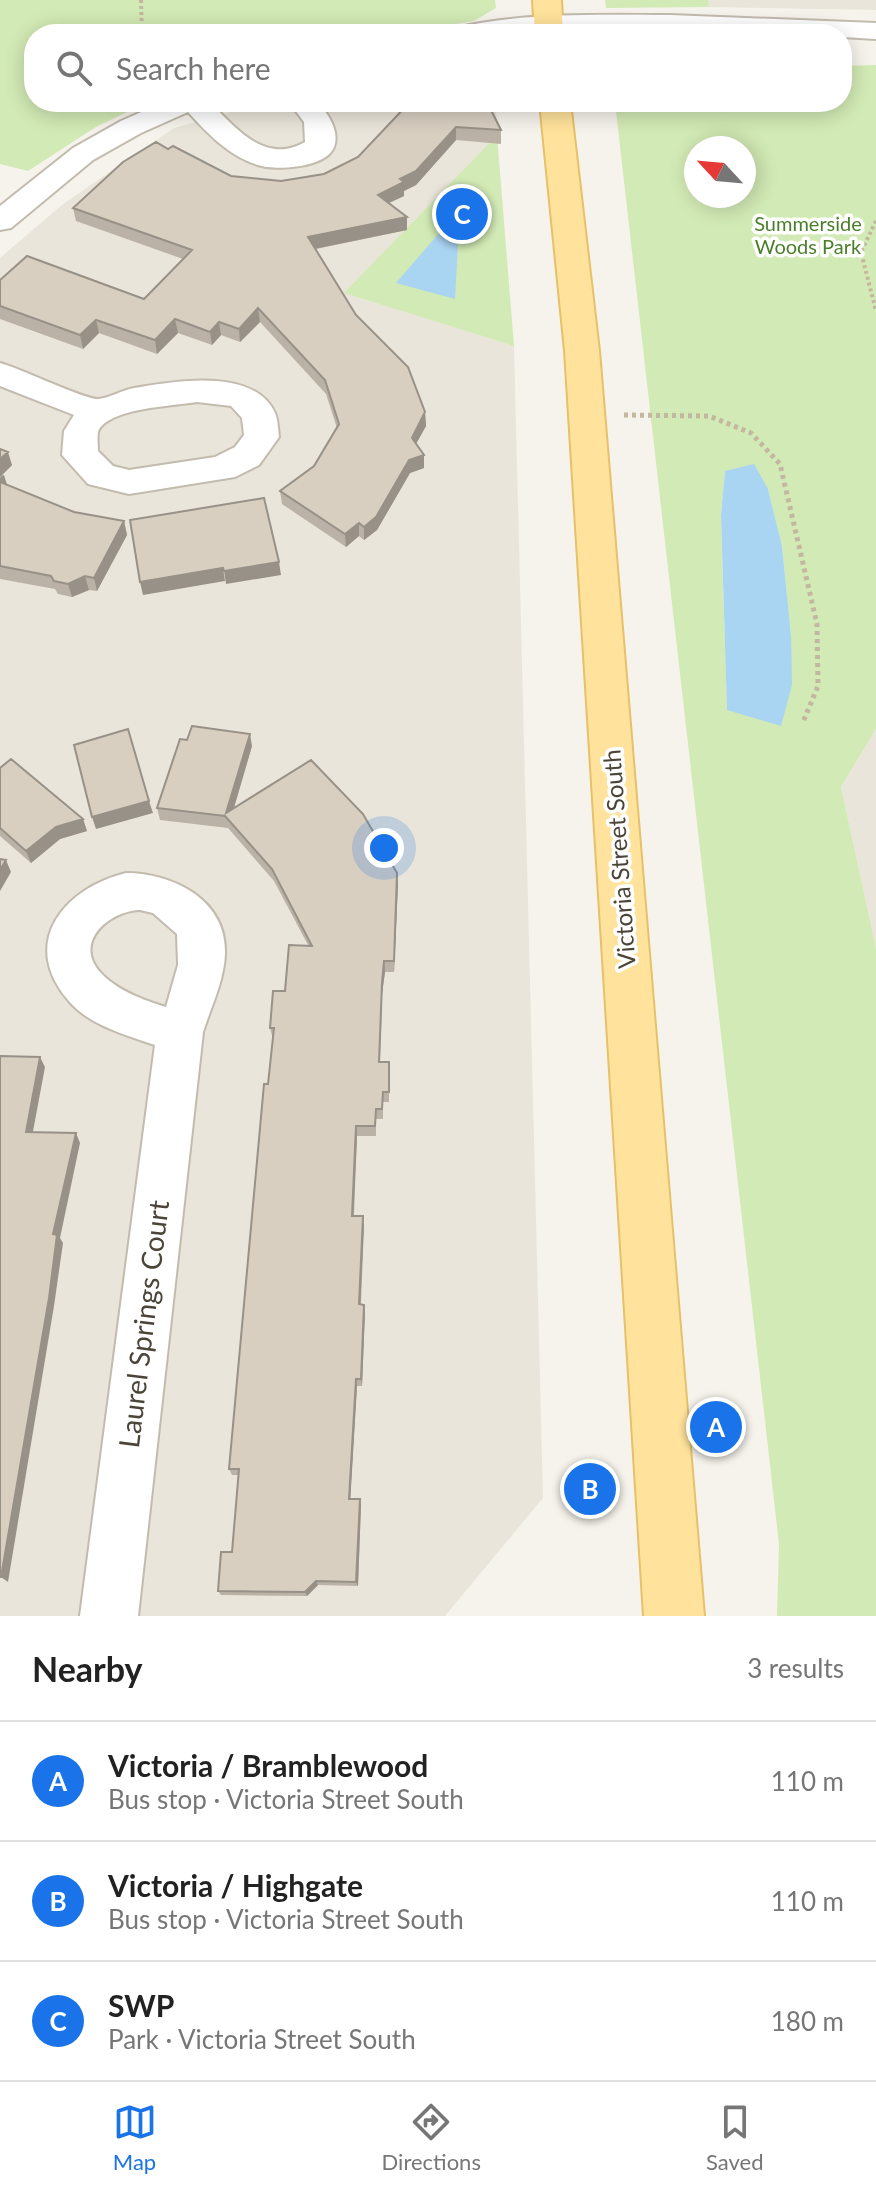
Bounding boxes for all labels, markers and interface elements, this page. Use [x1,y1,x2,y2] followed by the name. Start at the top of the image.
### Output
[24,24,852,112] search box
[52,46,96,90] icon: search
[116,50,271,86] text: Search here
[684,136,756,208] north arrow
[436,184,488,244] pin: C
[754,211,862,258] park label: Summerside Woods Park
[596,749,641,970] street label: Victoria Street South
[364,828,404,868] your location
[111,1198,175,1450] street label: Laurel Springs Court
[690,1397,742,1457] pin: A
[564,1459,616,1519] pin: B
[32,1648,143,1689] text: Nearby
[747,1652,844,1684] text: 3 results
[108,1747,428,1783] text: Victoria / Bramblewood
[49,1765,67,1797] text: A
[771,1765,844,1797] text: 110 m
[108,1783,464,1815] text: Bus stop · Victoria Street South
[108,1867,363,1903] text: Victoria / Highgate
[49,1885,67,1917] text: B
[771,1885,844,1917] text: 110 m
[108,1903,464,1935] text: Bus stop · Victoria Street South
[108,1987,174,2023] text: SWP
[49,2005,67,2037] text: C
[771,2005,844,2037] text: 180 m
[108,2023,416,2055] text: Park · Victoria Street South
[113,2100,157,2175] tab: Map
[382,2100,481,2175] tab: Directions
[706,2100,763,2175] tab: Saved

